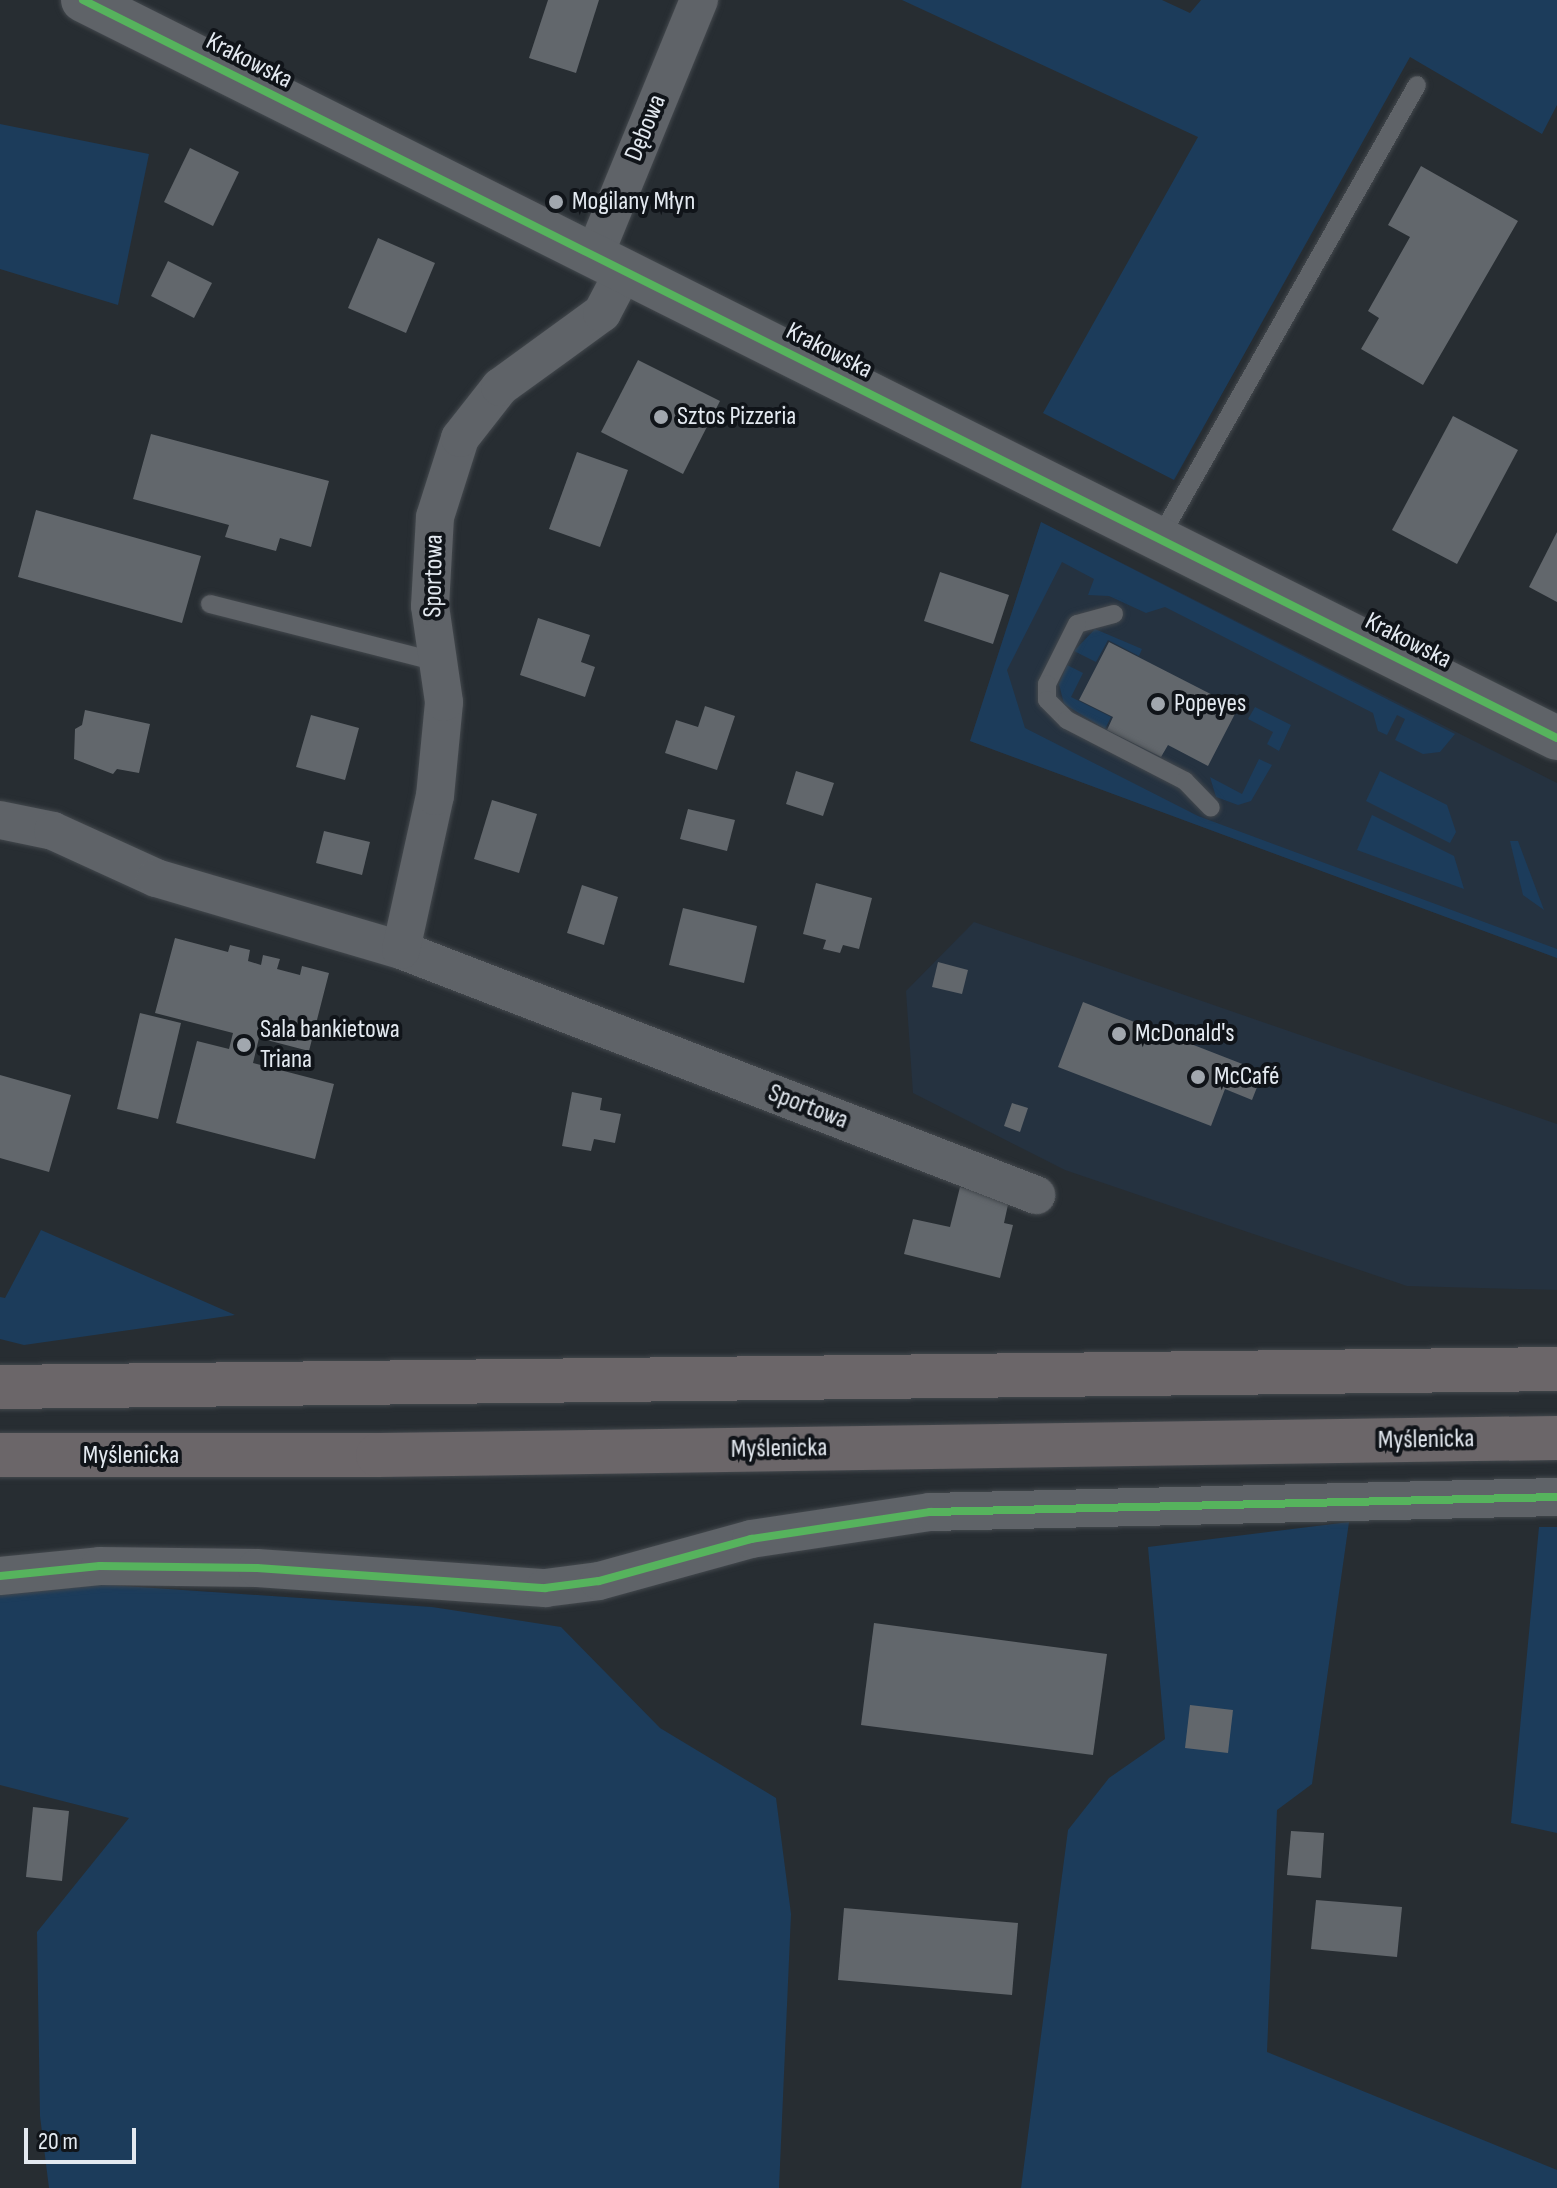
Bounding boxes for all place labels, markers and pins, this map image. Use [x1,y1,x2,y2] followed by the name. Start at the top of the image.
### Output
[572,186,695,218] place label: Mogilany Młyn
[547,193,565,211] marker: Mogilany Młyn
[677,401,796,433] place label: Sztos Pizzeria
[652,408,670,426] marker: Sztos Pizzeria
[1174,688,1246,720] place label: Popeyes
[1149,695,1167,713] marker: Popeyes
[260,1014,400,1076] place label: Sala bankietowa Triana
[1135,1018,1235,1050] place label: McDonald's
[1110,1025,1128,1043] marker: McDonald's
[235,1036,253,1054] marker: Sala bankietowa Triana
[1214,1061,1279,1093] place label: McCafé
[1189,1068,1207,1086] marker: McCafé

